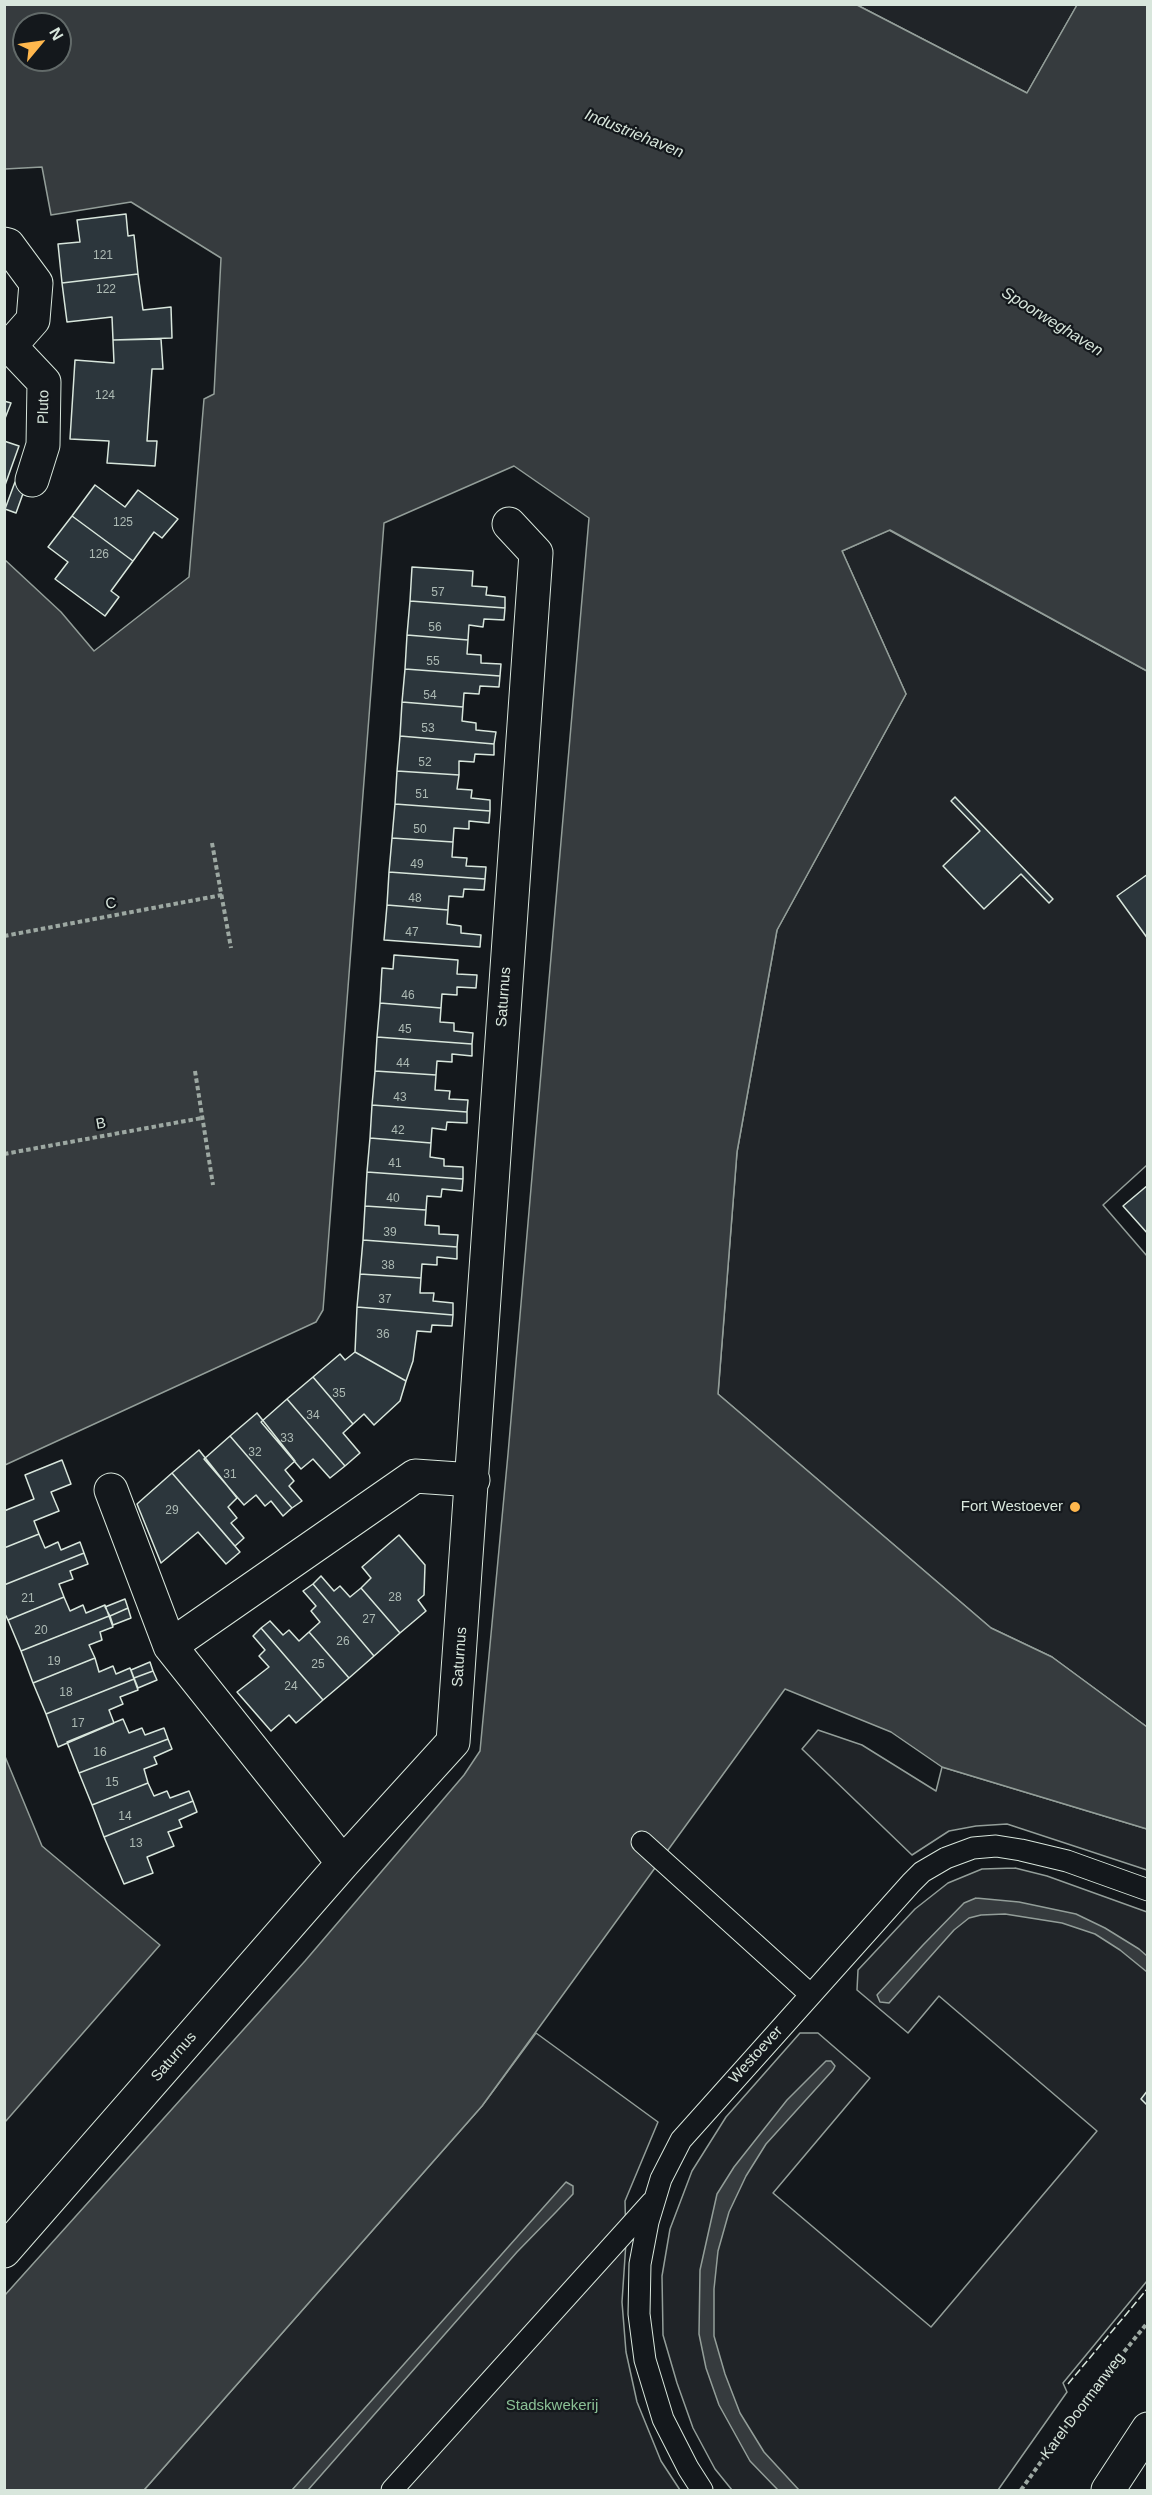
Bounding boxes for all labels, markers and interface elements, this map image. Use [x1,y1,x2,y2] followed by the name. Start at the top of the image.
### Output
[12,12,72,72] north arrow
[46,25,67,43] text: N
[582,105,686,163] water label: Industriehaven
[93,249,113,263] house number: 121
[96,283,116,297] house number: 122
[998,283,1106,361] water label: Spoorweghaven
[95,389,115,403] house number: 124
[35,390,53,424] street label: Pluto
[113,516,133,530] house number: 125
[89,548,109,562] house number: 126
[431,586,445,600] house number: 57
[428,621,442,635] house number: 56
[426,655,440,669] house number: 55
[423,689,437,703] house number: 54
[421,722,435,736] house number: 53
[418,756,432,770] house number: 52
[415,788,429,802] house number: 51
[413,823,427,837] house number: 50
[410,858,424,872] house number: 49
[408,892,422,906] house number: 48
[104,894,118,914] street label: C
[405,926,419,940] house number: 47
[493,966,515,1028] street label: Saturnus
[401,989,415,1003] house number: 46
[398,1023,412,1037] house number: 45
[396,1057,410,1071] house number: 44
[393,1091,407,1105] house number: 43
[95,1114,107,1134] street label: B
[391,1124,405,1138] house number: 42
[388,1157,402,1171] house number: 41
[386,1192,400,1206] house number: 40
[383,1226,397,1240] house number: 39
[381,1259,395,1273] house number: 38
[378,1293,392,1307] house number: 37
[376,1328,390,1342] house number: 36
[332,1387,346,1401] house number: 35
[306,1409,320,1423] house number: 34
[280,1432,294,1446] house number: 33
[248,1446,262,1460] house number: 32
[223,1468,237,1482] house number: 31
[961,1498,1063,1516] place label: Fort Westoever
[1068,1500,1082,1514] marker: Fort Westoever
[165,1504,179,1518] house number: 29
[388,1591,402,1605] house number: 28
[21,1592,35,1606] house number: 21
[362,1613,376,1627] house number: 27
[34,1624,48,1638] house number: 20
[449,1626,471,1688] street label: Saturnus
[336,1635,350,1649] house number: 26
[47,1655,61,1669] house number: 19
[311,1658,325,1672] house number: 25
[284,1680,298,1694] house number: 24
[59,1686,73,1700] house number: 18
[71,1717,85,1731] house number: 17
[93,1746,107,1760] house number: 16
[105,1776,119,1790] house number: 15
[118,1810,132,1824] house number: 14
[129,1837,143,1851] house number: 13
[725,2022,787,2088] street label: Westoever
[148,2028,200,2086] street label: Saturnus
[1037,2349,1129,2463] street label: Karel Doormanweg
[506,2397,598,2415] park label: Stadskwekerij

